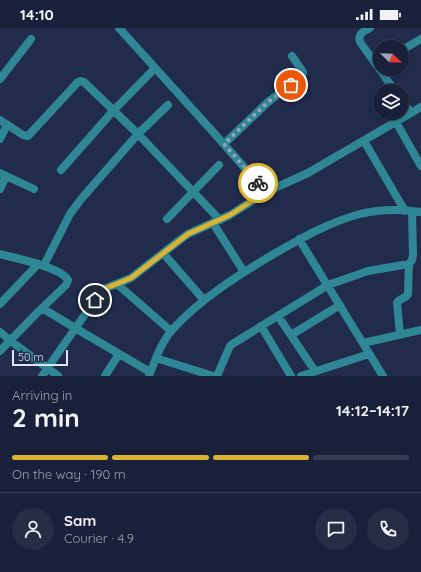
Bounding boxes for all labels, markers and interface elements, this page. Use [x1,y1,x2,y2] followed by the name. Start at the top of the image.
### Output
[20,5,54,24] text: 14:10
[373,40,409,76] north arrow
[373,40,409,120] map controls
[274,68,308,102] pin
[280,74,302,96] icon: bag
[373,84,409,120] button: layers
[238,163,278,203] courier
[247,172,269,194] icon: bike
[78,283,112,317] pin
[84,289,106,311] icon: home
[12,348,68,367] scale bar
[18,350,44,364] text: 50 m
[12,387,72,403] text: Arriving in
[12,401,80,434] text: 2 min
[336,401,409,420] text: 14:12–14:17
[12,466,126,482] text: On the way · 190 m
[12,508,54,550] button: person
[315,508,357,550] button: chat
[367,508,409,550] button: phone
[64,511,96,530] text: Sam
[64,530,134,546] text: Courier · 4.9

